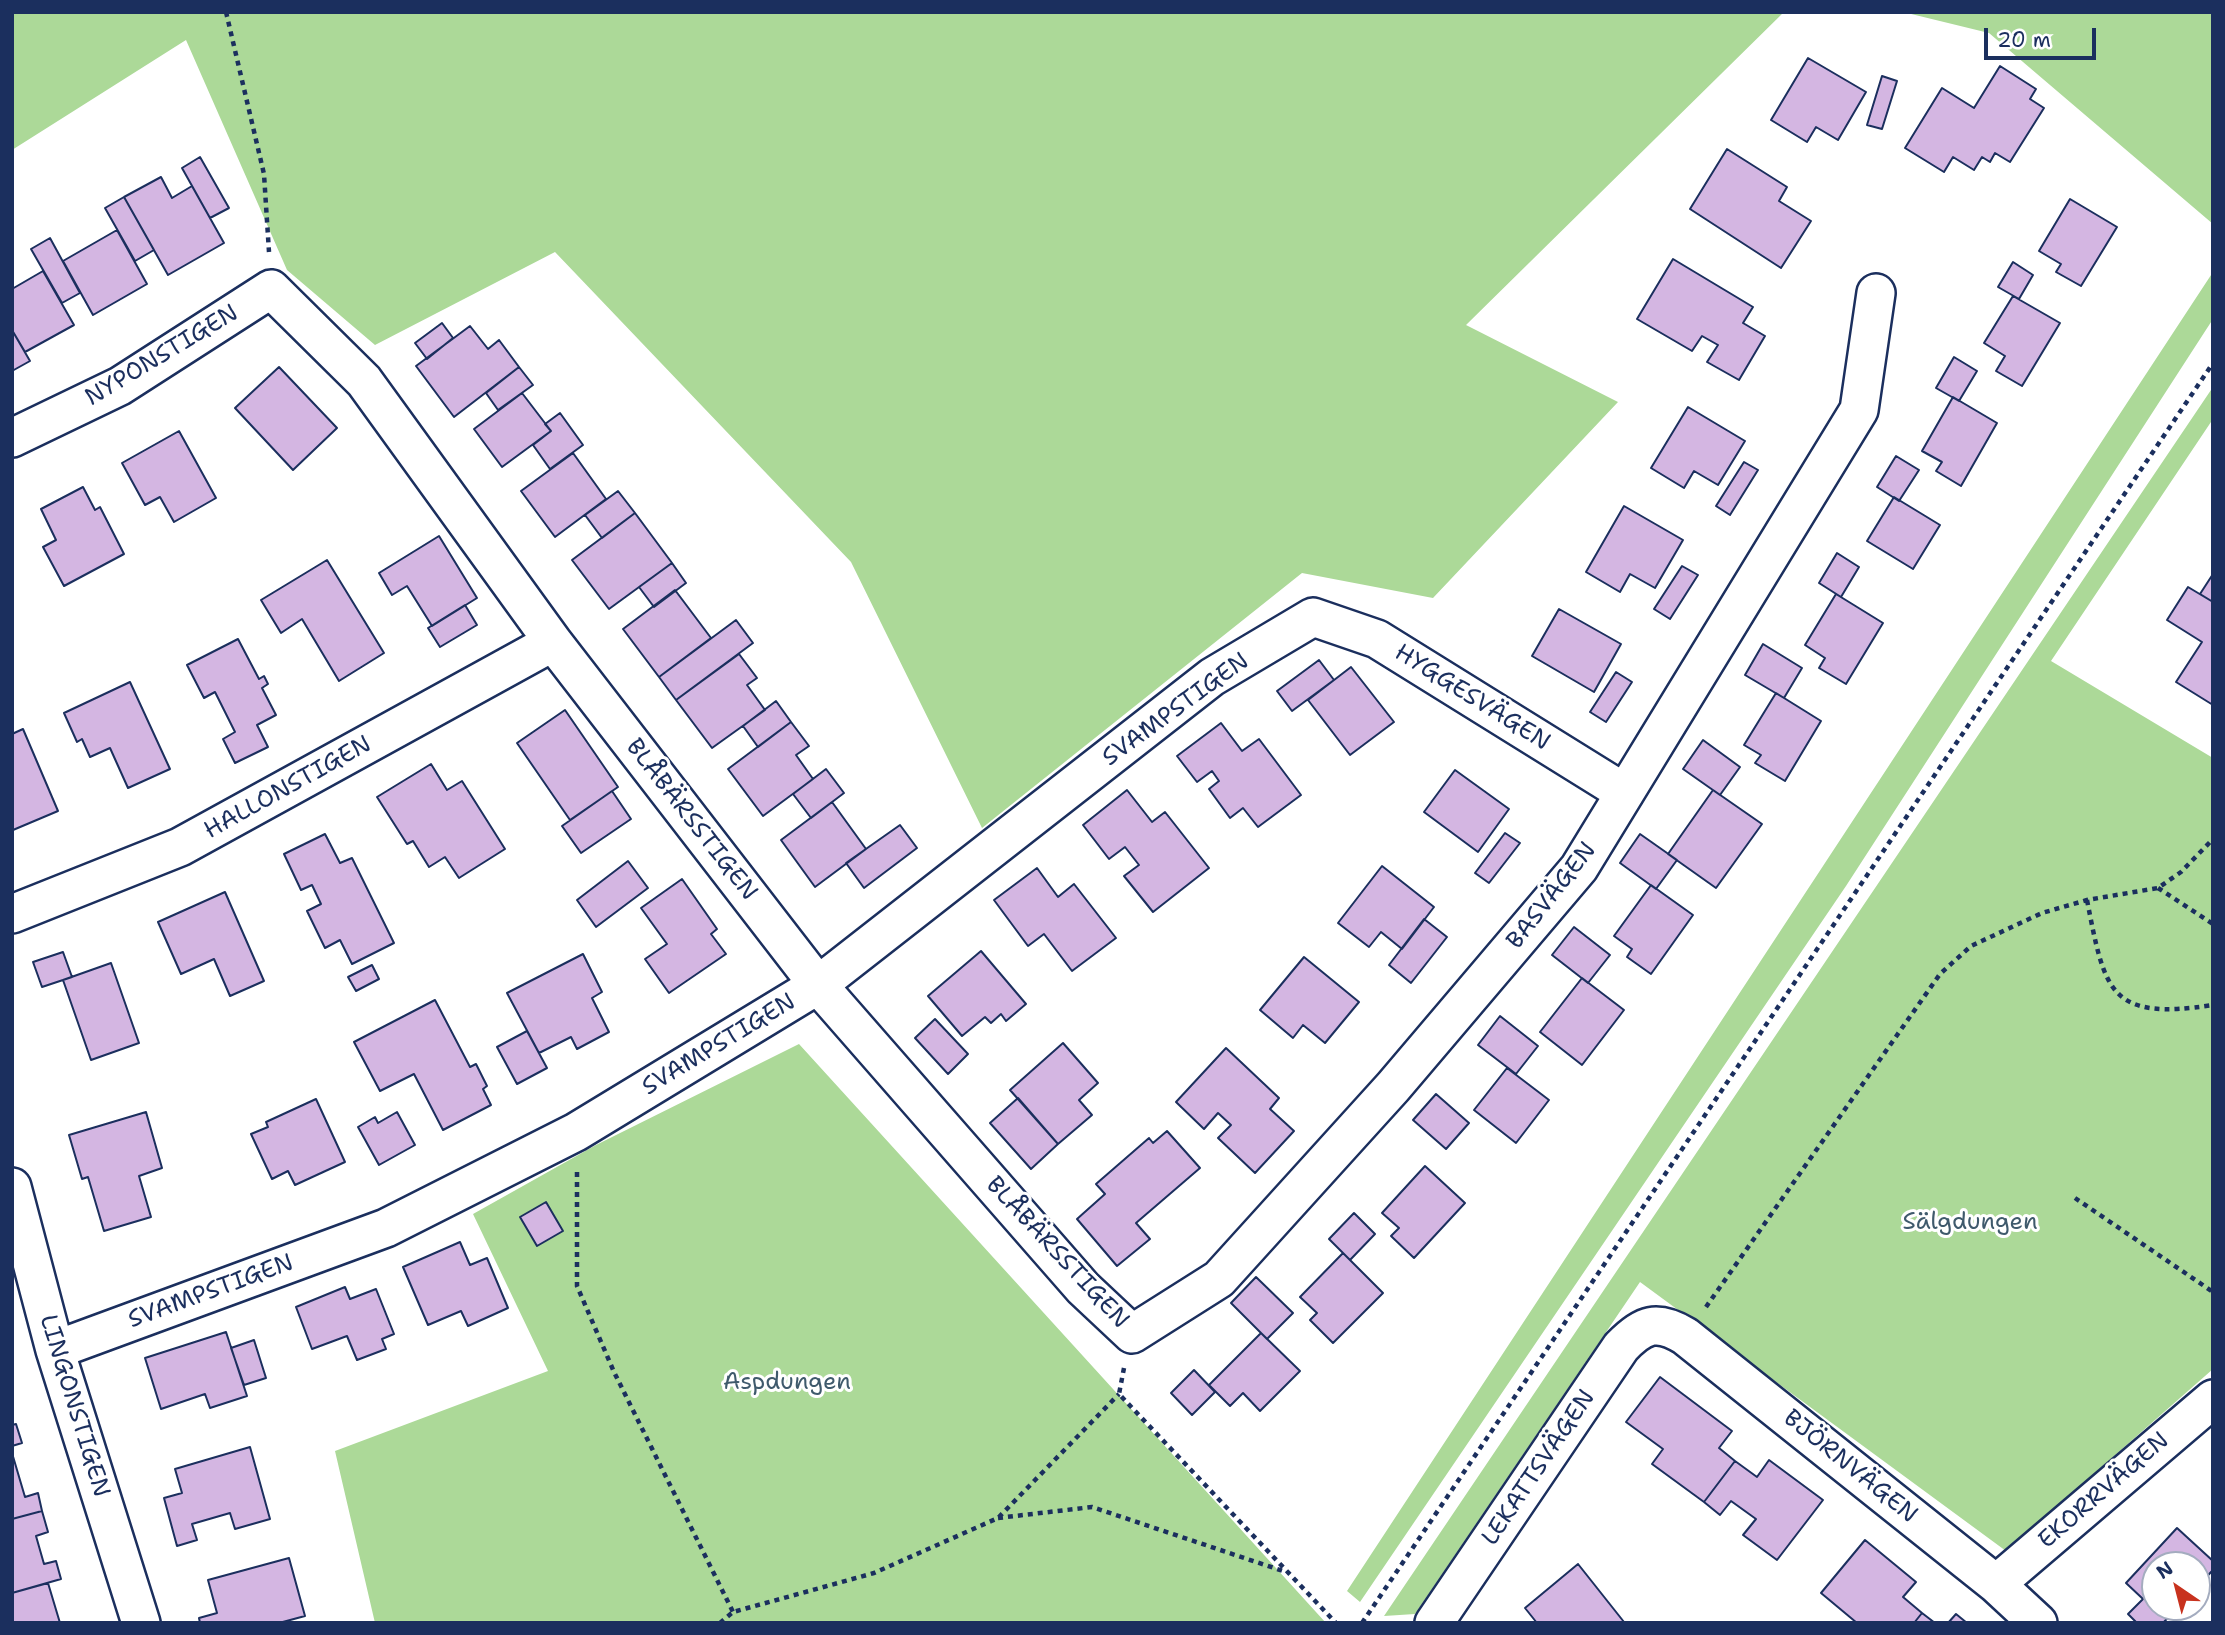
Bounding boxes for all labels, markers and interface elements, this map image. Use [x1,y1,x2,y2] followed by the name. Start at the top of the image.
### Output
[1987,14,2099,58] scale bar
[1997,26,2051,54] text: 20 m
[80,299,244,413] street label: NYPONSTIGEN
[1389,639,1555,757] street label: HYGGESVÄGEN
[1097,647,1255,773] street label: SVAMPSTIGEN
[200,730,376,846] street label: HALLONSTIGEN
[619,734,763,906] street label: BLÅBÄRSSTIGEN
[1501,837,1603,955] street label: BASVÄGEN
[637,988,801,1102] street label: SVAMPSTIGEN
[979,1171,1135,1335] street label: BLÅBÄRSSTIGEN
[1902,1209,2038,1237] park label: Sälgdungen
[124,1249,298,1335] street label: SVAMPSTIGEN
[33,1311,115,1501] street label: LINGONSTIGEN
[723,1369,851,1397] park label: Aspdungen
[1476,1385,1602,1551] street label: LEKATTSVÄGEN
[1777,1404,1923,1530] street label: BJÖRNVÄGEN
[2033,1427,2175,1555] street label: EKORRVÄGEN
[2141,1551,2211,1621] north arrow
[2151,1555,2178,1585] text: N

